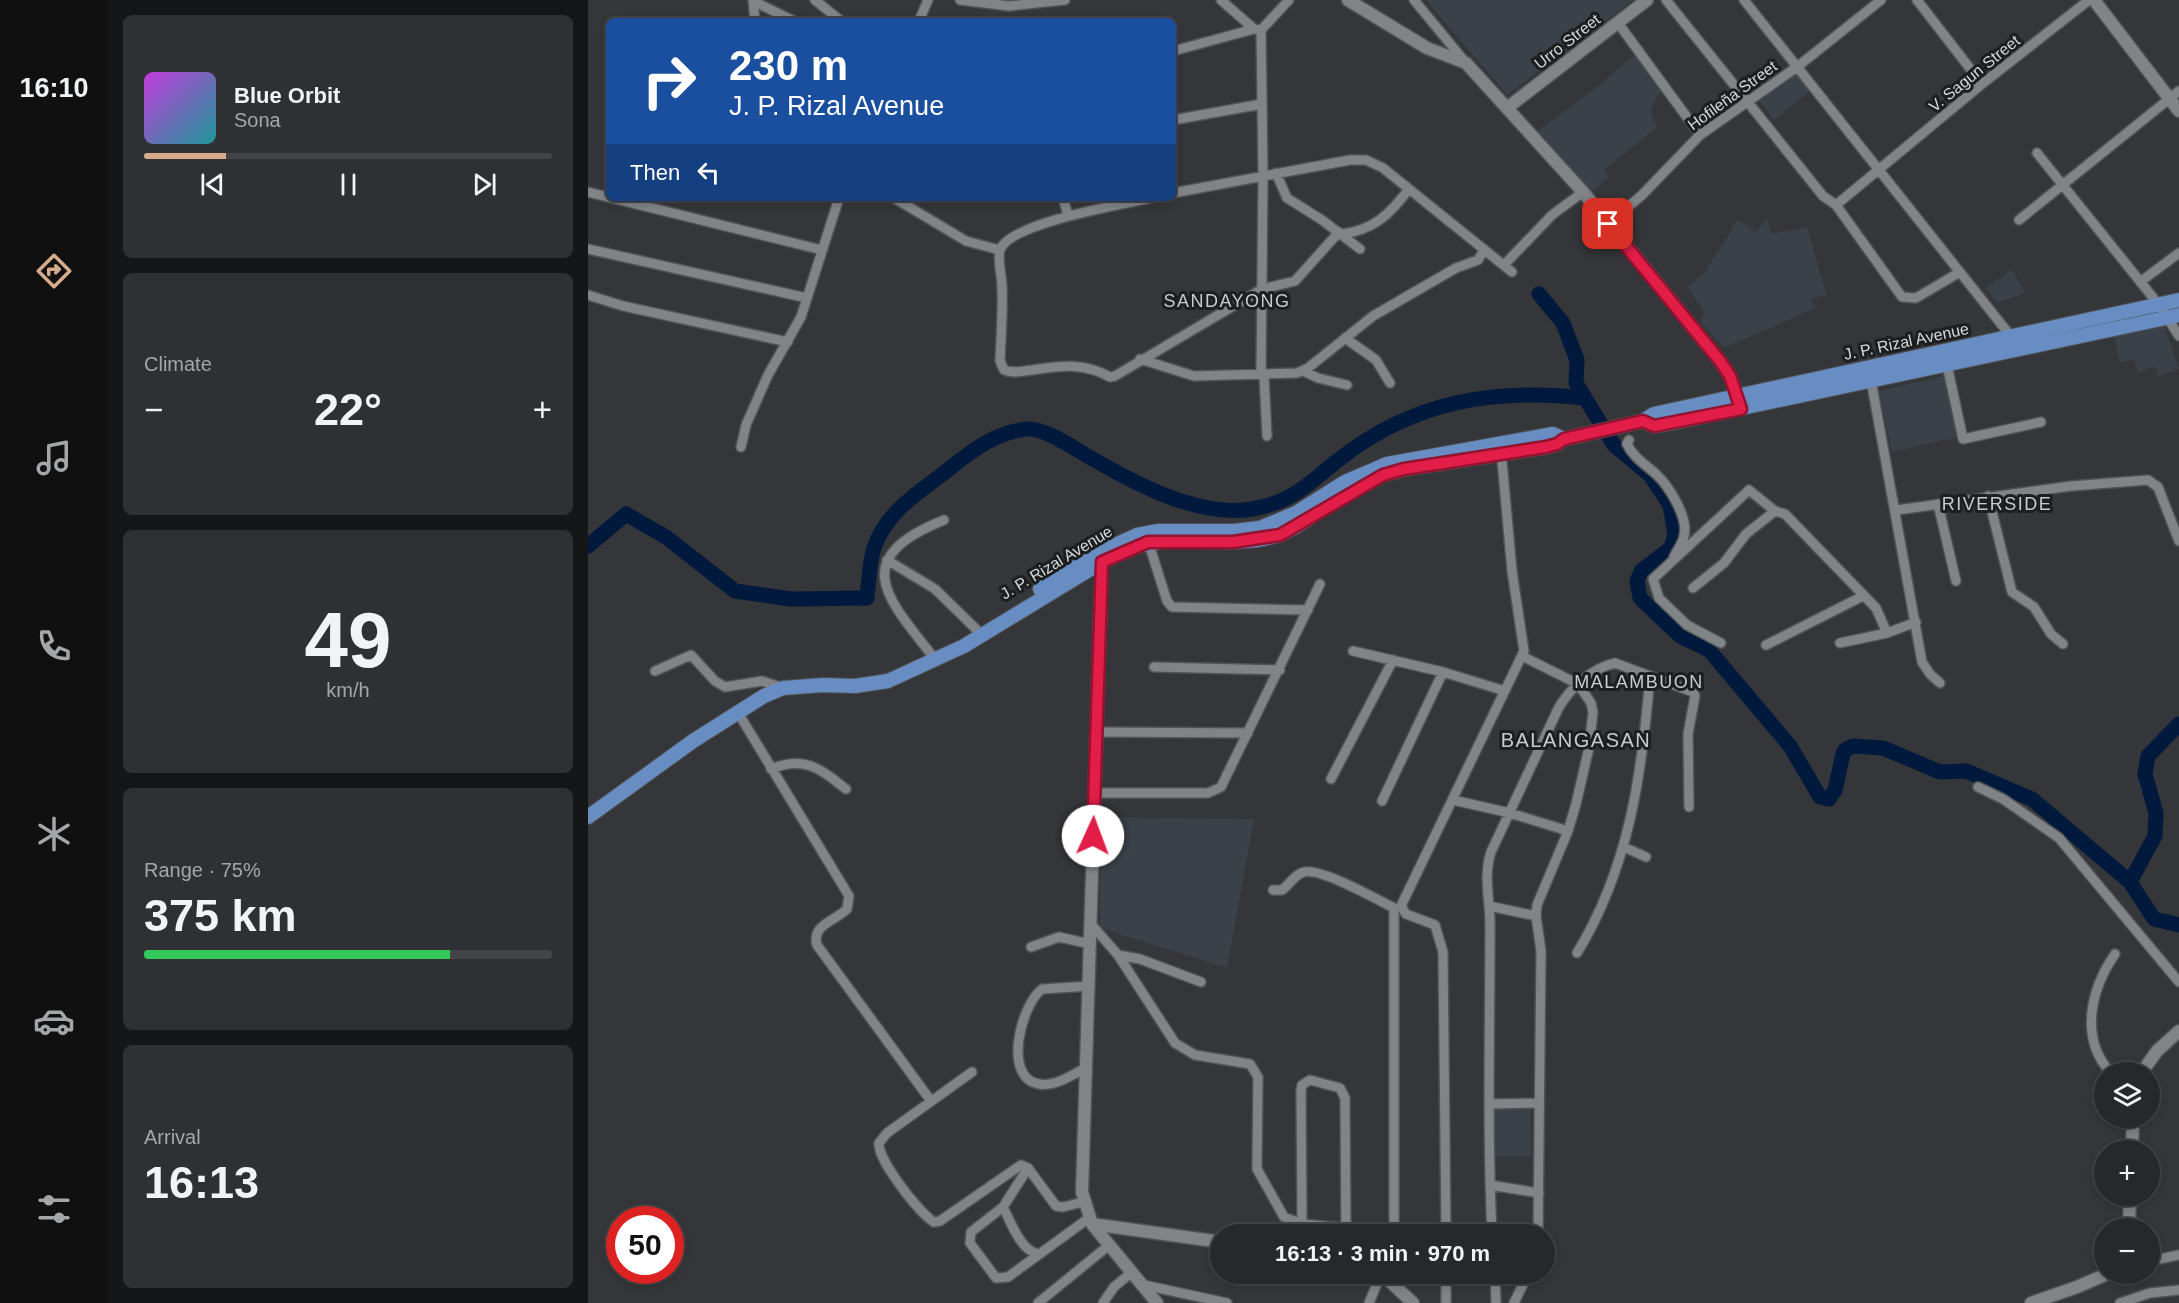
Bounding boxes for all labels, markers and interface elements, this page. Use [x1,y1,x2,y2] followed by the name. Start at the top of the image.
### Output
[1531,10,1604,72] street label: Urro Street
[1926,31,2023,115] street label: V. Sagun Street
[630,42,708,120] icon: right
[729,42,848,89] text: 230 m
[1684,57,1781,133] street label: Hofileña Street
[19,73,89,103] text: 16:10
[234,83,340,108] text: Blue Orbit
[729,91,944,121] text: J. P. Rizal Avenue
[234,109,281,131] text: Sona
[692,156,725,189] icon: left
[630,160,680,185] text: Then
[196,168,229,201] icon: previous
[332,168,365,201] icon: pause
[468,168,501,201] icon: next
[1582,198,1633,249] pin
[1591,207,1624,240] icon: arrive
[33,250,75,292] icon: directions
[1163,291,1291,311] district label: SANDAYONG
[1842,320,1970,363] street label: J. P. Rizal Avenue
[144,353,212,375] text: Climate
[314,384,382,435] text: 22°
[144,391,163,428] text: −
[533,391,552,428] text: +
[33,437,75,479] icon: music
[1942,494,2052,514] district label: RIVERSIDE
[997,522,1115,603] street label: J. P. Rizal Avenue
[305,596,391,684] text: 49
[33,625,75,667] icon: phone
[1574,672,1704,692] district label: MALAMBUON
[326,679,370,701] text: km/h
[1501,729,1651,751] district label: BALANGASAN
[1061,804,1125,868] position arrow
[33,813,75,855] icon: climate
[144,859,261,881] text: Range · 75%
[144,890,297,941] text: 375 km
[33,1000,75,1042] icon: car
[2094,1062,2160,1284] map controls
[2094,1062,2160,1128] button: layers
[144,1126,201,1148] text: Arrival
[2094,1140,2160,1206] button: +
[144,1157,259,1208] text: 16:13
[33,1188,75,1230] icon: filters
[606,1206,684,1284] speed limit sign: 50
[2094,1218,2160,1284] button: −
[1275,1241,1490,1266] text: 16:13 · 3 min · 970 m

